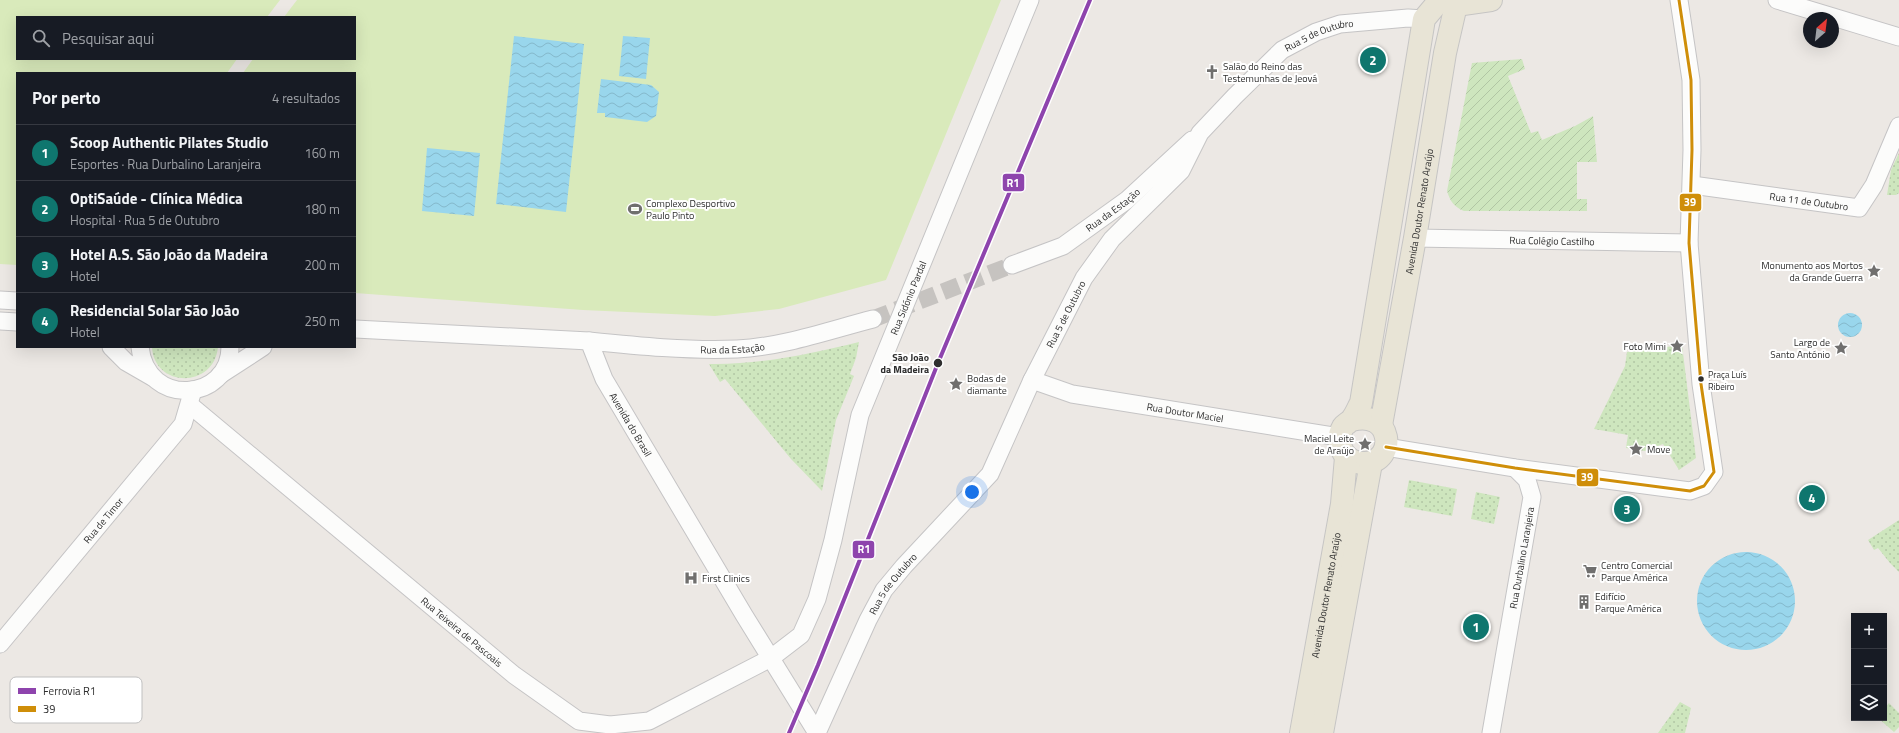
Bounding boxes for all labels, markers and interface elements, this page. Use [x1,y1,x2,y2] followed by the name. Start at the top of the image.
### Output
[1803,12,1839,48] north arrow
[16,16,356,60] search box
[1282,16,1354,55] street label: Rua 5 de Outubro
[30,27,52,49] icon: search
[62,27,154,50] text: Pesquisar aqui
[1360,45,1386,75] pin: 2
[1223,59,1317,86] place label: Salão do Reino das Testemunhas de Jeová
[1204,64,1220,80] church icon: Salão do Reino das Testemunhas de Jeová
[32,85,101,111] text: Por perto
[272,88,340,108] text: 4 resultados
[70,131,268,154] text: Scoop Authentic Pilates Studio
[41,143,49,163] text: 1
[304,143,340,163] text: 160 m
[1402,148,1437,275] street label: Avenida Doutor Renato Araújo
[70,154,261,174] text: Esportes · Rua Durbalino Laranjeira
[1002,173,1025,192] line badge: R1
[1007,175,1019,191] text: R1
[1083,185,1143,235] street label: Rua da Estação
[70,187,243,210] text: OptiSaúde - Clínica Médica
[1769,189,1849,214] street label: Rua 11 de Outubro
[1679,193,1702,212] line badge: 39
[1684,194,1696,210] text: 39
[646,196,735,223] place label: Complexo Desportivo Paulo Pinto
[41,199,49,219] text: 2
[304,199,340,219] text: 180 m
[627,201,643,217] sports icon: Complexo Desportivo Paulo Pinto
[70,210,220,230] text: Hospital · Rua 5 de Outubro
[1509,233,1595,249] street label: Rua Colégio Castilho
[70,243,268,266] text: Hotel A.S. São João da Madeira
[41,255,49,275] text: 3
[304,255,340,275] text: 200 m
[1761,258,1863,285] place label: Monumento aos Mortos da Grande Guerra
[887,259,930,337] street label: Rua Sidónio Pardal
[1866,263,1882,279] place icon: Monumento aos Mortos da Grande Guerra
[70,266,100,286] text: Hotel
[1043,278,1089,351] street label: Rua 5 de Outubro
[70,299,239,322] text: Residencial Solar São João
[41,311,49,331] text: 4
[304,311,340,331] text: 250 m
[70,322,100,342] text: Hotel
[1770,335,1830,362] place label: Largo de Santo António
[1669,338,1685,354] place icon: Foto Mimi
[700,339,766,357] street label: Rua da Estação
[1624,339,1666,354] place label: Foto Mimi
[1833,340,1849,356] place icon: Largo de Santo António
[881,350,929,377] place label: São João da Madeira
[932,357,944,369] marker: São João da Madeira
[1708,368,1747,393] place label: Praça Luís Ribeiro
[967,371,1007,398] place label: Bodas de diamante
[1696,374,1706,384] marker: Praça Luís Ribeiro
[948,376,964,392] place icon: Bodas de diamante
[606,390,655,460] street label: Avenida do Brasil
[1146,399,1225,426] street label: Rua Doutor Maciel
[1304,431,1354,458] place label: Maciel Leite de Araújo
[1357,436,1373,452] place icon: Maciel Leite de Araújo
[1628,441,1644,457] place icon: Move
[1647,442,1670,457] place label: Move
[1576,468,1599,487] line badge: 39
[1581,469,1593,485] text: 39
[962,482,982,502] your location
[1799,483,1825,513] pin: 4
[80,494,127,547] street label: Rua de Timor
[1614,494,1640,524] pin: 3
[1506,506,1538,610] street label: Rua Durbalino Laranjeira
[1308,531,1345,659] street label: Avenida Doutor Renato Araújo
[852,540,875,559] line badge: R1
[858,541,870,557] text: R1
[865,550,921,617] street label: Rua 5 de Outubro
[1601,558,1672,585] place label: Centro Comercial Parque América
[1582,563,1598,579] supermarket icon: Centro Comercial Parque América
[683,570,699,586] hospital icon: First Clinics
[702,571,750,586] place label: First Clinics
[1595,589,1661,616] place label: Edifício Parque América
[418,594,506,671] street label: Rua Teixeira de Pascoais
[1576,594,1592,610] building icon: Edifício Parque América
[1463,612,1489,642] pin: 1
[1851,613,1887,721] map controls
[1851,613,1887,649] button: +
[1851,649,1887,685] button: −
[10,677,142,723] legend
[43,683,96,699] text: Ferrovia R1
[1851,685,1887,721] button: layers
[43,701,55,717] text: 39

